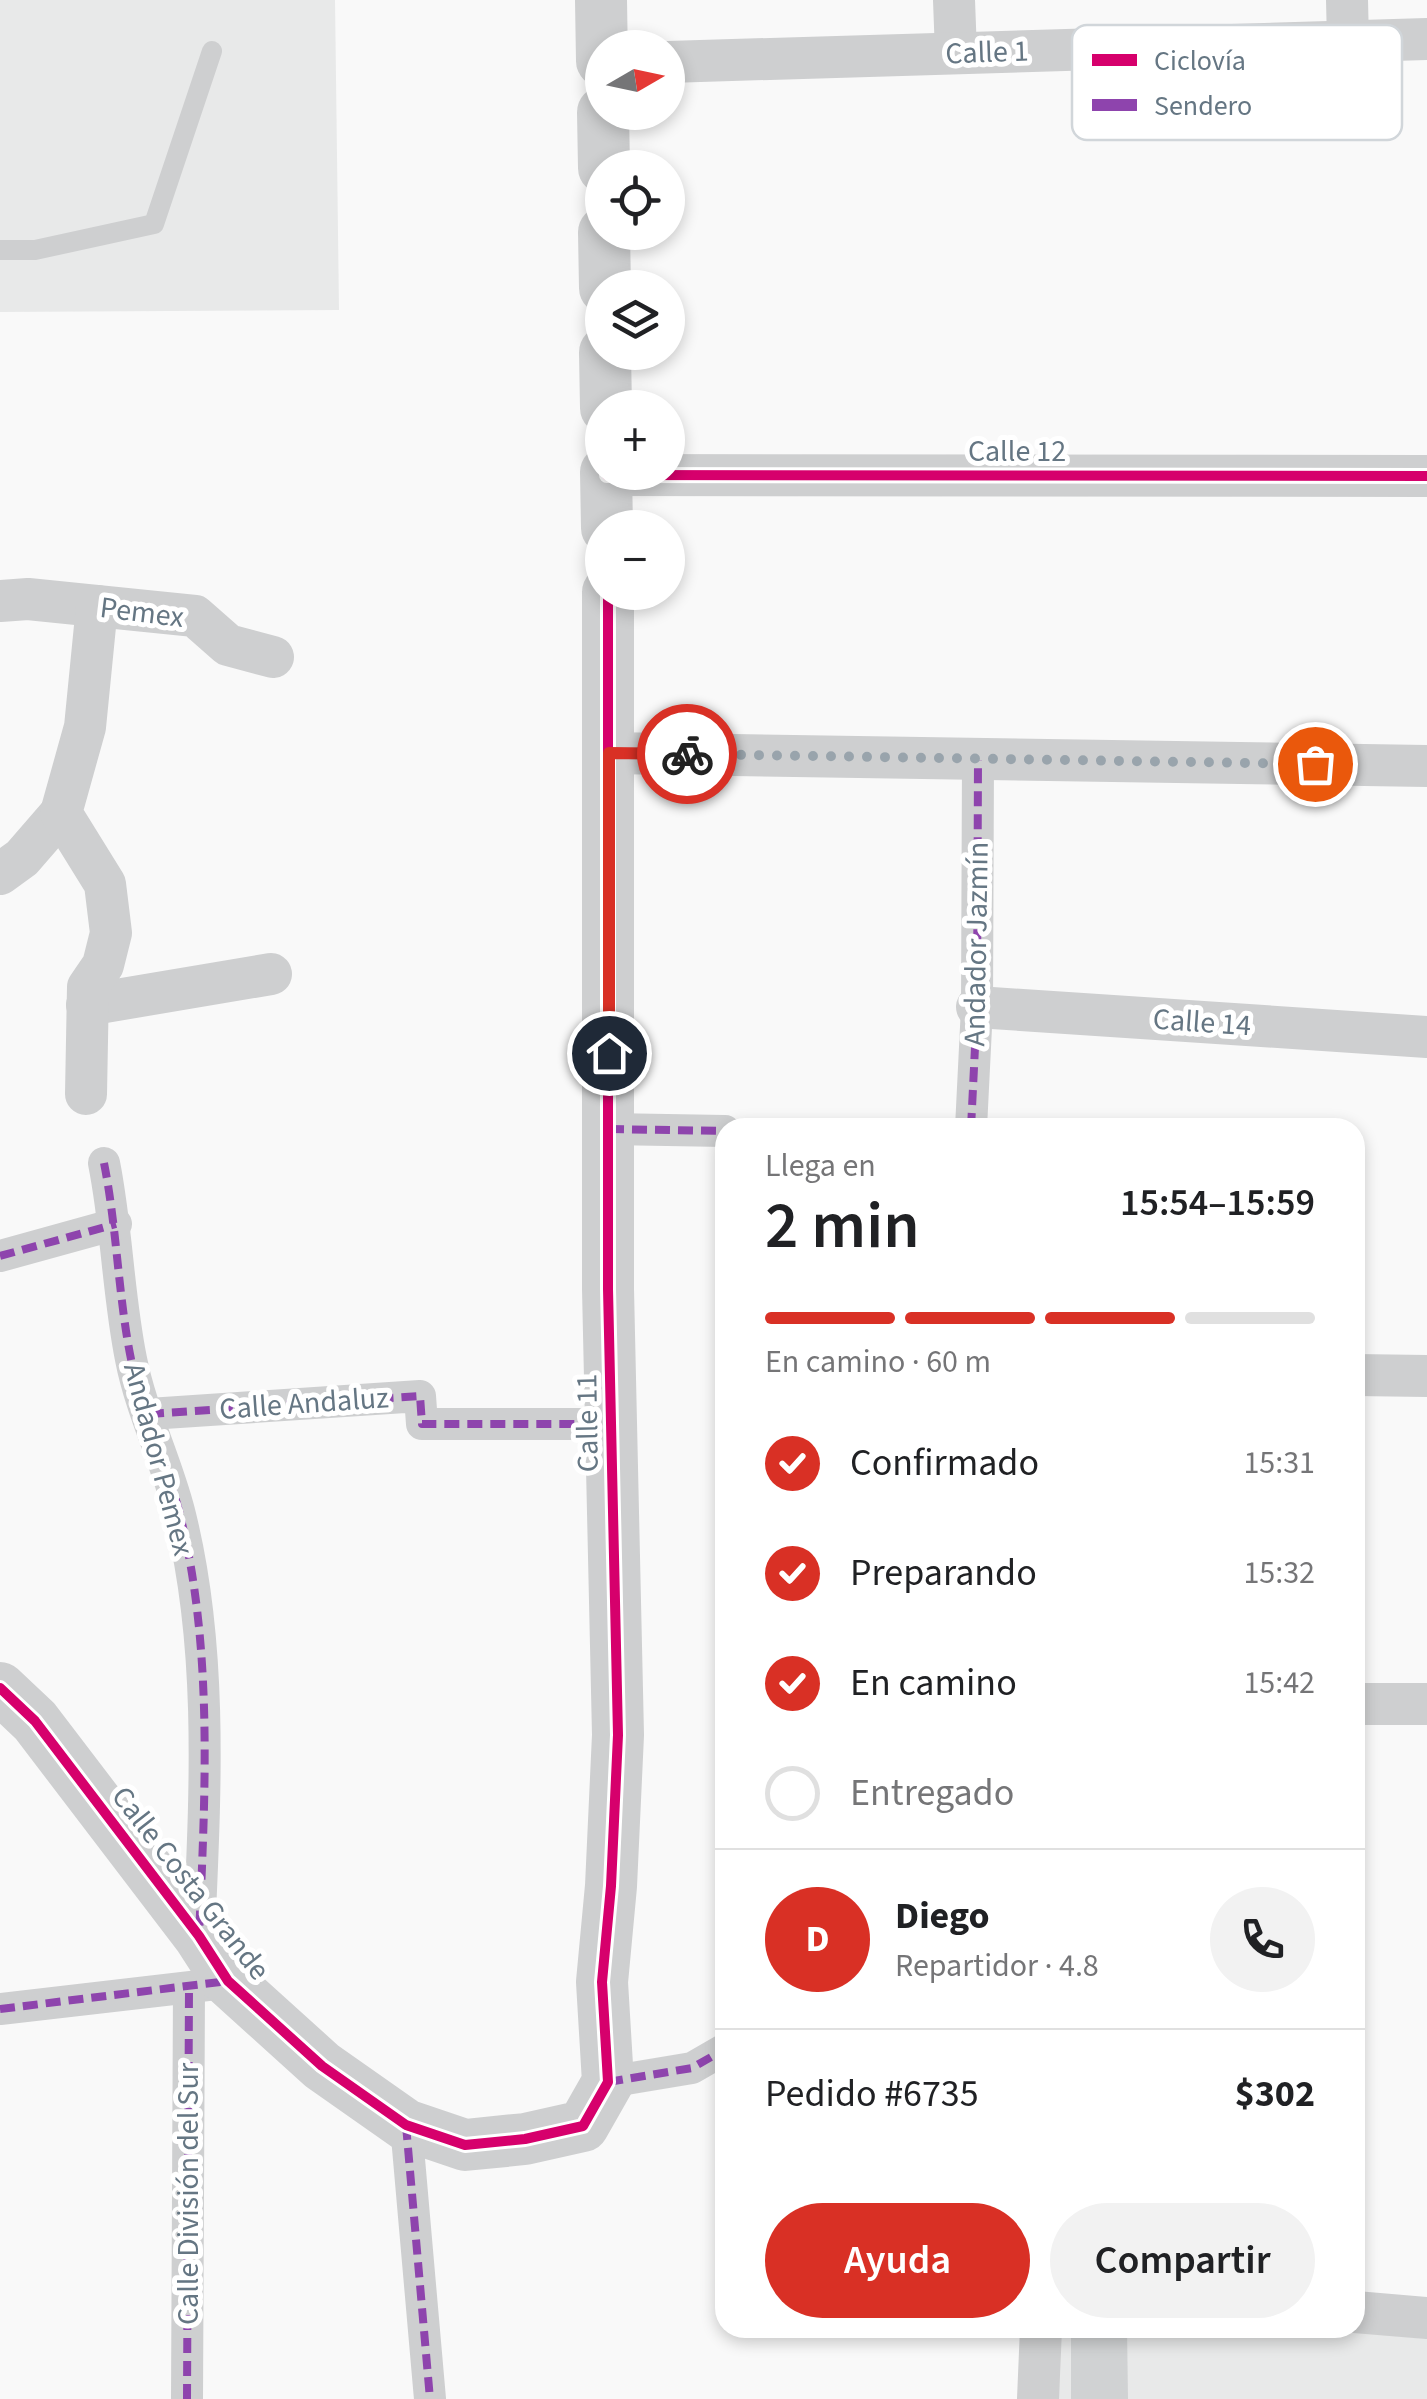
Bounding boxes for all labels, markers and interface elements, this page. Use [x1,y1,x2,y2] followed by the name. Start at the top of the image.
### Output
[1072,25,1402,140] legend
[585,30,685,130] north arrow
[585,30,685,610] map controls
[945,30,1029,75] street label: Calle 1
[1154,41,1246,81] text: Ciclovía
[1154,86,1252,126] text: Sendero
[585,150,685,250] button: locate
[585,270,685,370] button: layers
[585,390,685,490] button: +
[968,430,1066,473] street label: Calle 12
[585,510,685,610] button: −
[98,586,186,639] street label: Pemex
[637,704,737,804] courier
[1273,722,1358,807] pin
[660,727,715,782] icon: bike
[1288,737,1343,792] icon: bag
[953,841,1000,1047] street label: Andador Jazmín
[1151,998,1253,1047] street label: Calle 14
[567,1011,652,1096] pin
[582,1026,637,1081] icon: home
[765,1143,876,1189] text: Llega en
[1120,1176,1315,1230] text: 15:54–15:59
[765,1180,920,1273] text: 2 min
[765,1339,991,1385] text: En camino · 60 m
[112,1358,205,1560] street label: Andador Pemex
[565,1373,610,1472] street label: Calle 11
[218,1376,390,1431] street label: Calle Andaluz
[765,1436,820,1491] icon: check
[850,1436,1039,1490] text: Confirmado
[1243,1440,1315,1486] text: 15:31
[765,1546,820,1601] icon: check
[850,1546,1037,1600] text: Preparando
[1243,1550,1315,1596] text: 15:32
[765,1656,820,1711] icon: check
[850,1656,1017,1710] text: En camino
[1243,1660,1315,1706] text: 15:42
[850,1766,1014,1820] text: Entregado
[101,1777,280,1989] street label: Calle Costa Grande
[1210,1887,1315,1992] button: phone
[895,1889,990,1943] text: Diego
[805,1912,830,1966] text: D
[895,1943,1099,1989] text: Repartidor · 4.8
[167,2062,210,2325] street label: Calle División del Sur
[765,2067,979,2121] text: Pedido #6735
[1235,2067,1315,2121] text: $302
[765,2203,1030,2318] button: Ayuda
[1050,2203,1315,2318] button: Compartir

